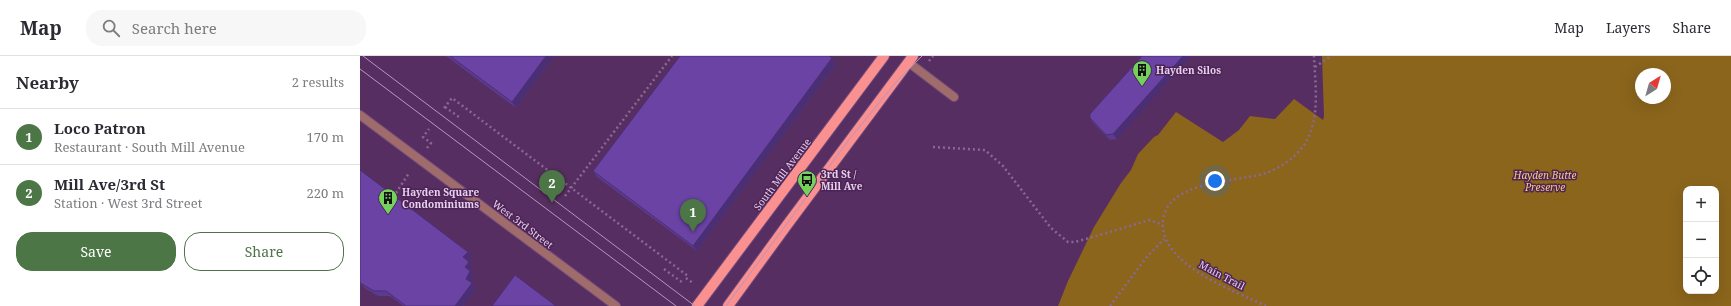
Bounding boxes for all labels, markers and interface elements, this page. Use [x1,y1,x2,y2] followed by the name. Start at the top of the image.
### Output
[86,10,366,46] search box
[20,15,62,41] text: Map
[100,17,122,39] icon: search
[132,18,217,38] text: Search here
[1554,18,1584,37] text: Map
[1606,18,1651,37] text: Layers
[1673,18,1711,37] text: Share
[1131,59,1153,87] building icon: Hayden Silos
[1156,63,1221,77] place label: Hayden Silos
[1635,68,1671,104] north arrow
[16,71,79,94] text: Nearby
[292,73,344,91] text: 2 results
[54,118,146,138] text: Loco Patron
[25,128,33,146] text: 1
[307,128,344,146] text: 170 m
[750,135,814,213] street label: South Mill Avenue
[54,138,245,156] text: Restaurant · South Mill Avenue
[821,167,863,193] place label: 3rd St / Mill Ave
[1513,168,1577,194] park label: Hayden Butte Preserve
[796,169,818,197] bus stop icon: 3rd St / Mill Ave
[539,170,565,203] pin: 2
[1205,171,1225,191] your location
[54,174,165,194] text: Mill Ave/3rd St
[25,184,33,202] text: 2
[307,184,344,202] text: 220 m
[402,185,479,211] place label: Hayden Square Condominiums
[1683,186,1719,294] map controls
[1683,186,1719,222] button: +
[377,187,399,215] building icon: Hayden Square Condominiums
[54,194,202,212] text: Station · West 3rd Street
[490,197,557,252] street label: West 3rd Street
[680,199,706,232] pin: 1
[1683,222,1719,258] button: −
[16,232,176,271] button: Save
[184,232,344,271] button: Share
[1197,257,1247,293] street label: Main Trail
[1683,258,1719,294] button: locate

